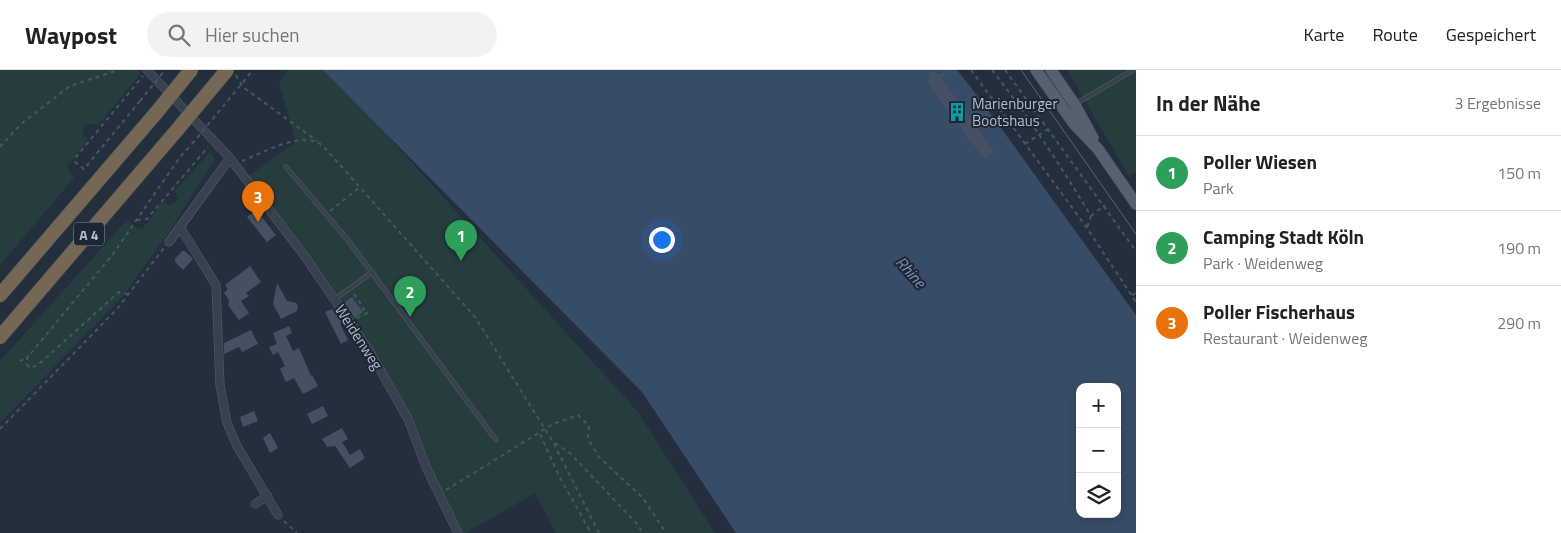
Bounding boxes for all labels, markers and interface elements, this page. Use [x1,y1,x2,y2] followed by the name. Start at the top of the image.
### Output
[147,12,497,57] search box
[25,17,117,53] text: Waypost
[205,20,300,49] text: Hier suchen
[165,21,193,49] icon: search
[1303,21,1344,48] text: Karte
[1372,21,1418,48] text: Route
[1446,21,1536,48] text: Gespeichert
[1156,87,1261,119] text: In der Nähe
[1454,91,1541,115] text: 3 Ergebnisse
[972,92,1058,132] place label: Marienburger Bootshaus
[946,101,968,123] building icon: Marienburger Bootshaus
[1203,147,1317,176] text: Poller Wiesen
[1168,161,1176,185] text: 1
[1497,161,1541,185] text: 150 m
[1203,176,1234,200] text: Park
[242,181,274,222] pin: 3
[445,220,477,261] pin: 1
[74,222,104,245] road number: A 4
[1203,222,1364,251] text: Camping Stadt Köln
[649,227,675,253] your location
[1168,236,1176,260] text: 2
[1497,236,1541,260] text: 190 m
[890,251,933,294] water label: Rhine
[1203,251,1323,275] text: Park · Weidenweg
[394,276,426,317] pin: 2
[1203,297,1355,326] text: Poller Fischerhaus
[329,300,389,375] street label: Weidenweg
[1168,311,1176,335] text: 3
[1497,311,1541,335] text: 290 m
[1203,326,1368,350] text: Restaurant · Weidenweg
[1076,383,1121,518] map controls
[1076,383,1121,428] button: +
[1076,428,1121,473] button: −
[1076,473,1121,518] button: layers

